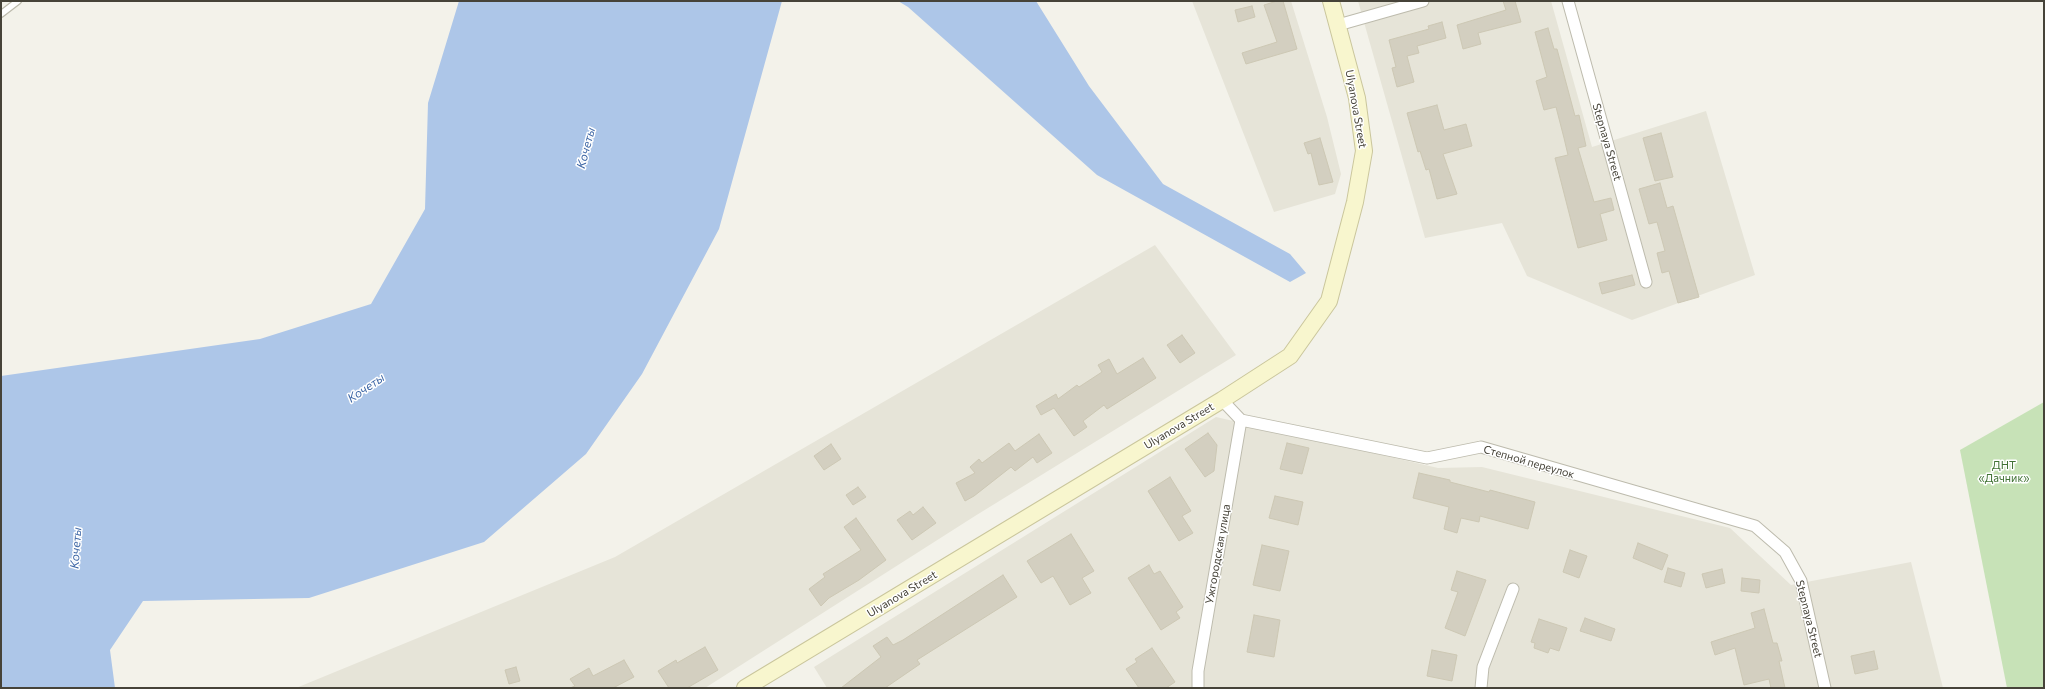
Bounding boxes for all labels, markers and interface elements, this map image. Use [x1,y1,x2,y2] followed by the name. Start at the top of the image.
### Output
[1343,69,1369,149] street label: Ulyanova Street
[1590,102,1624,182] street label: Stepnaya Street
[574,126,598,170] water label: Кочеты
[345,370,387,406] water label: Кочеты
[1142,400,1216,452] street label: Ulyanova Street
[1482,443,1576,481] street label: Степной переулок
[1978,458,2030,484] park label: ДНТ «Дачник»
[1203,503,1233,605] street label: Ужгородская улица
[67,527,85,569] water label: Кочеты
[865,568,939,620] street label: Ulyanova Street
[1793,579,1825,659] street label: Stepnaya Street

